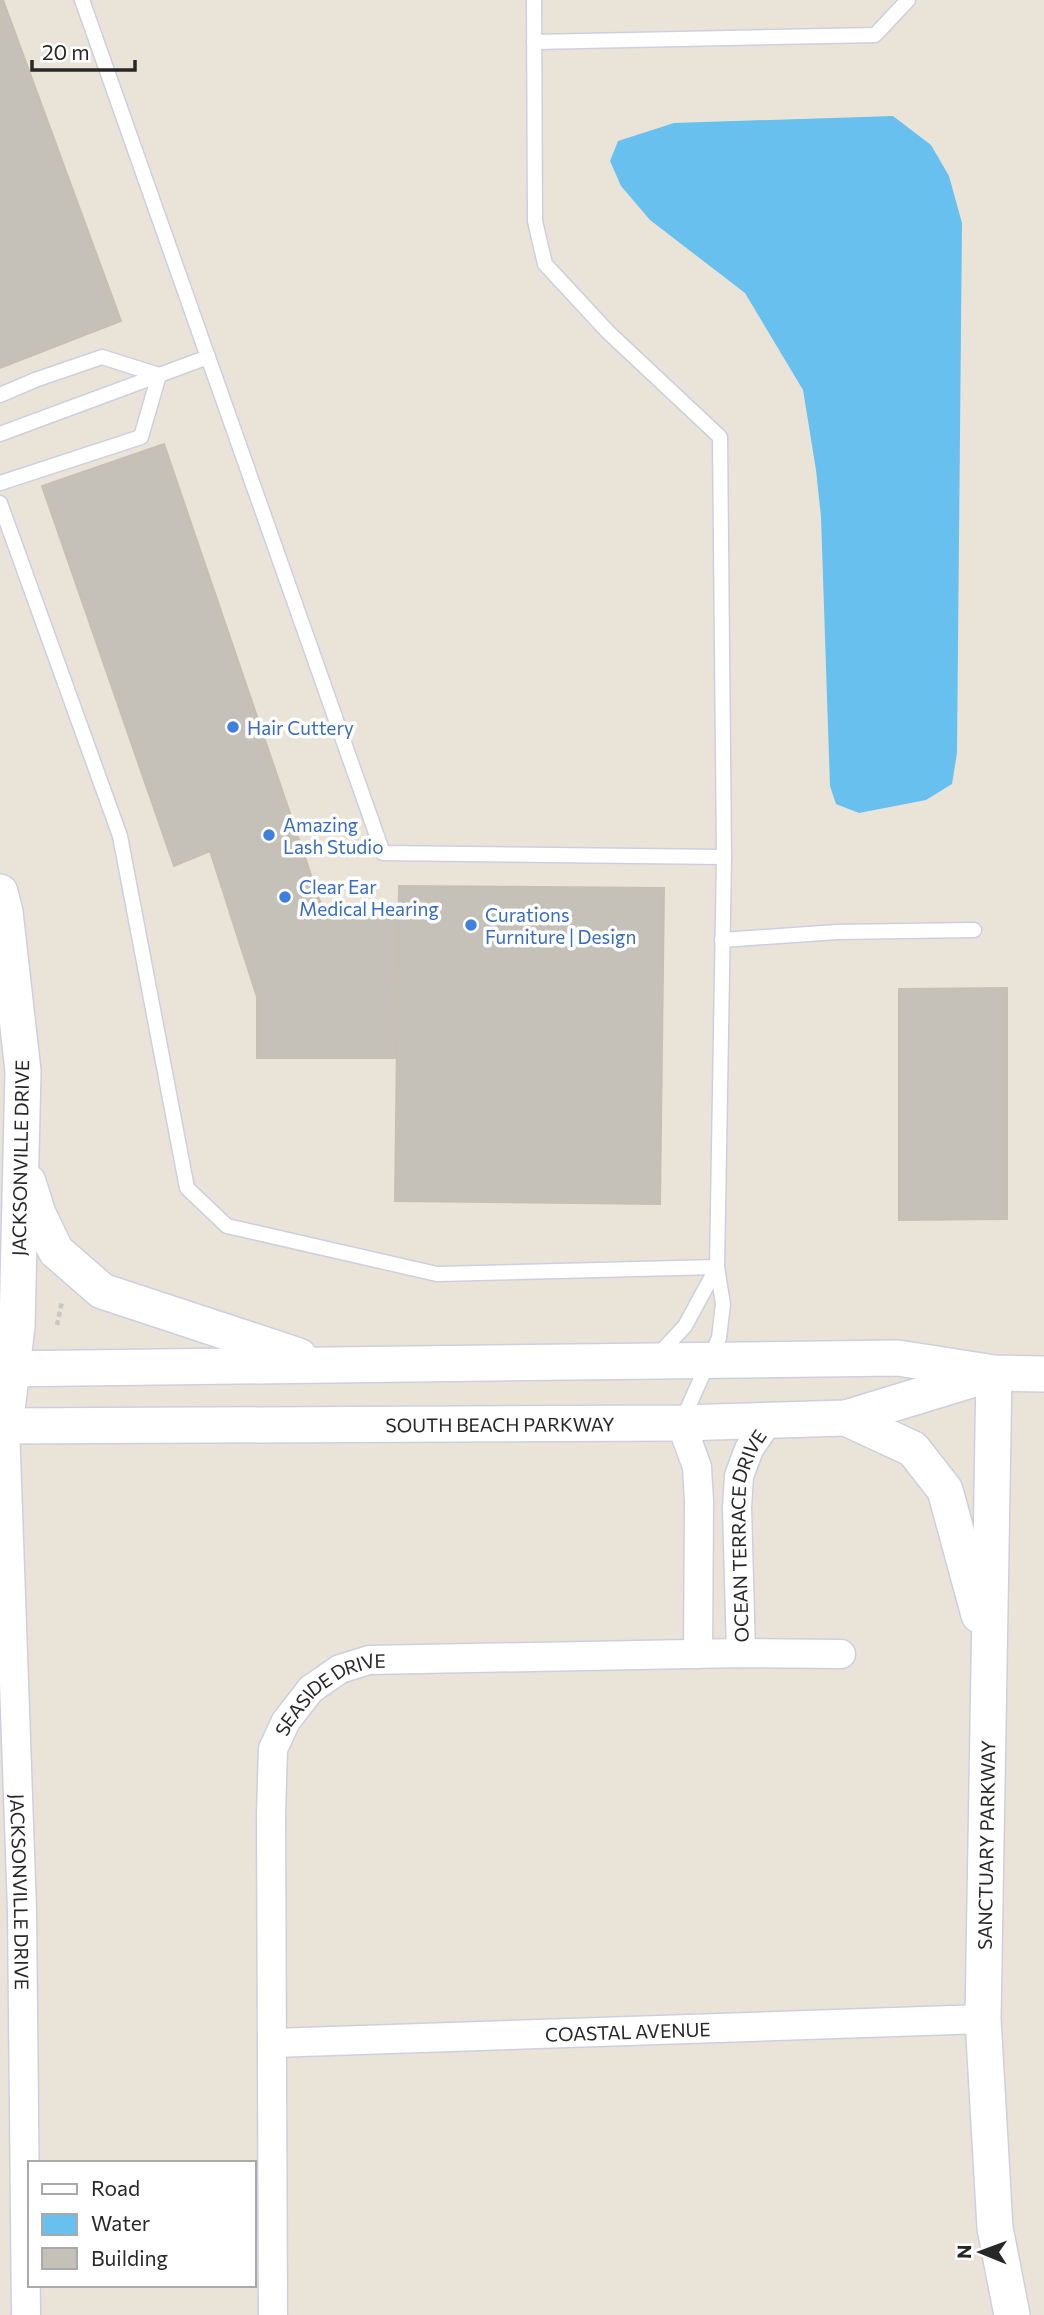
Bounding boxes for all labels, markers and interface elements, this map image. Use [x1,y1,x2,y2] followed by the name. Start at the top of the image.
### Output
[32,28,135,72] scale bar
[42,39,90,64] text: 20 m
[247,716,354,739] place label: Hair Cuttery
[225,719,241,735] marker: Hair Cuttery
[283,813,384,858] place label: Amazing Lash Studio
[261,827,277,843] marker: Amazing Lash Studio
[299,875,439,920] place label: Clear Ear Medical Hearing
[277,889,293,905] marker: Clear Ear Medical Hearing
[485,903,636,948] place label: Curations Furniture | Design
[463,917,479,933] marker: Curations Furniture | Design
[7,1060,33,1256] street label: JACKSONVILLE DRIVE
[385,1412,615,1436] street label: SOUTH BEACH PARKWAY
[725,1425,771,1643] street label: OCEAN TERRACE DRIVE
[269,1647,386,1739] street label: SEASIDE DRIVE
[973,1740,999,1950] street label: SANCTUARY PARKWAY
[6,1793,34,1990] street label: JACKSONVILLE DRIVE
[545,2017,711,2045] street label: COASTAL AVENUE
[28,2161,256,2287] legend
[91,2175,140,2200] text: Road
[91,2210,150,2235] text: Water
[946,2217,1016,2287] north arrow
[952,2244,975,2259] text: N
[91,2245,168,2270] text: Building

